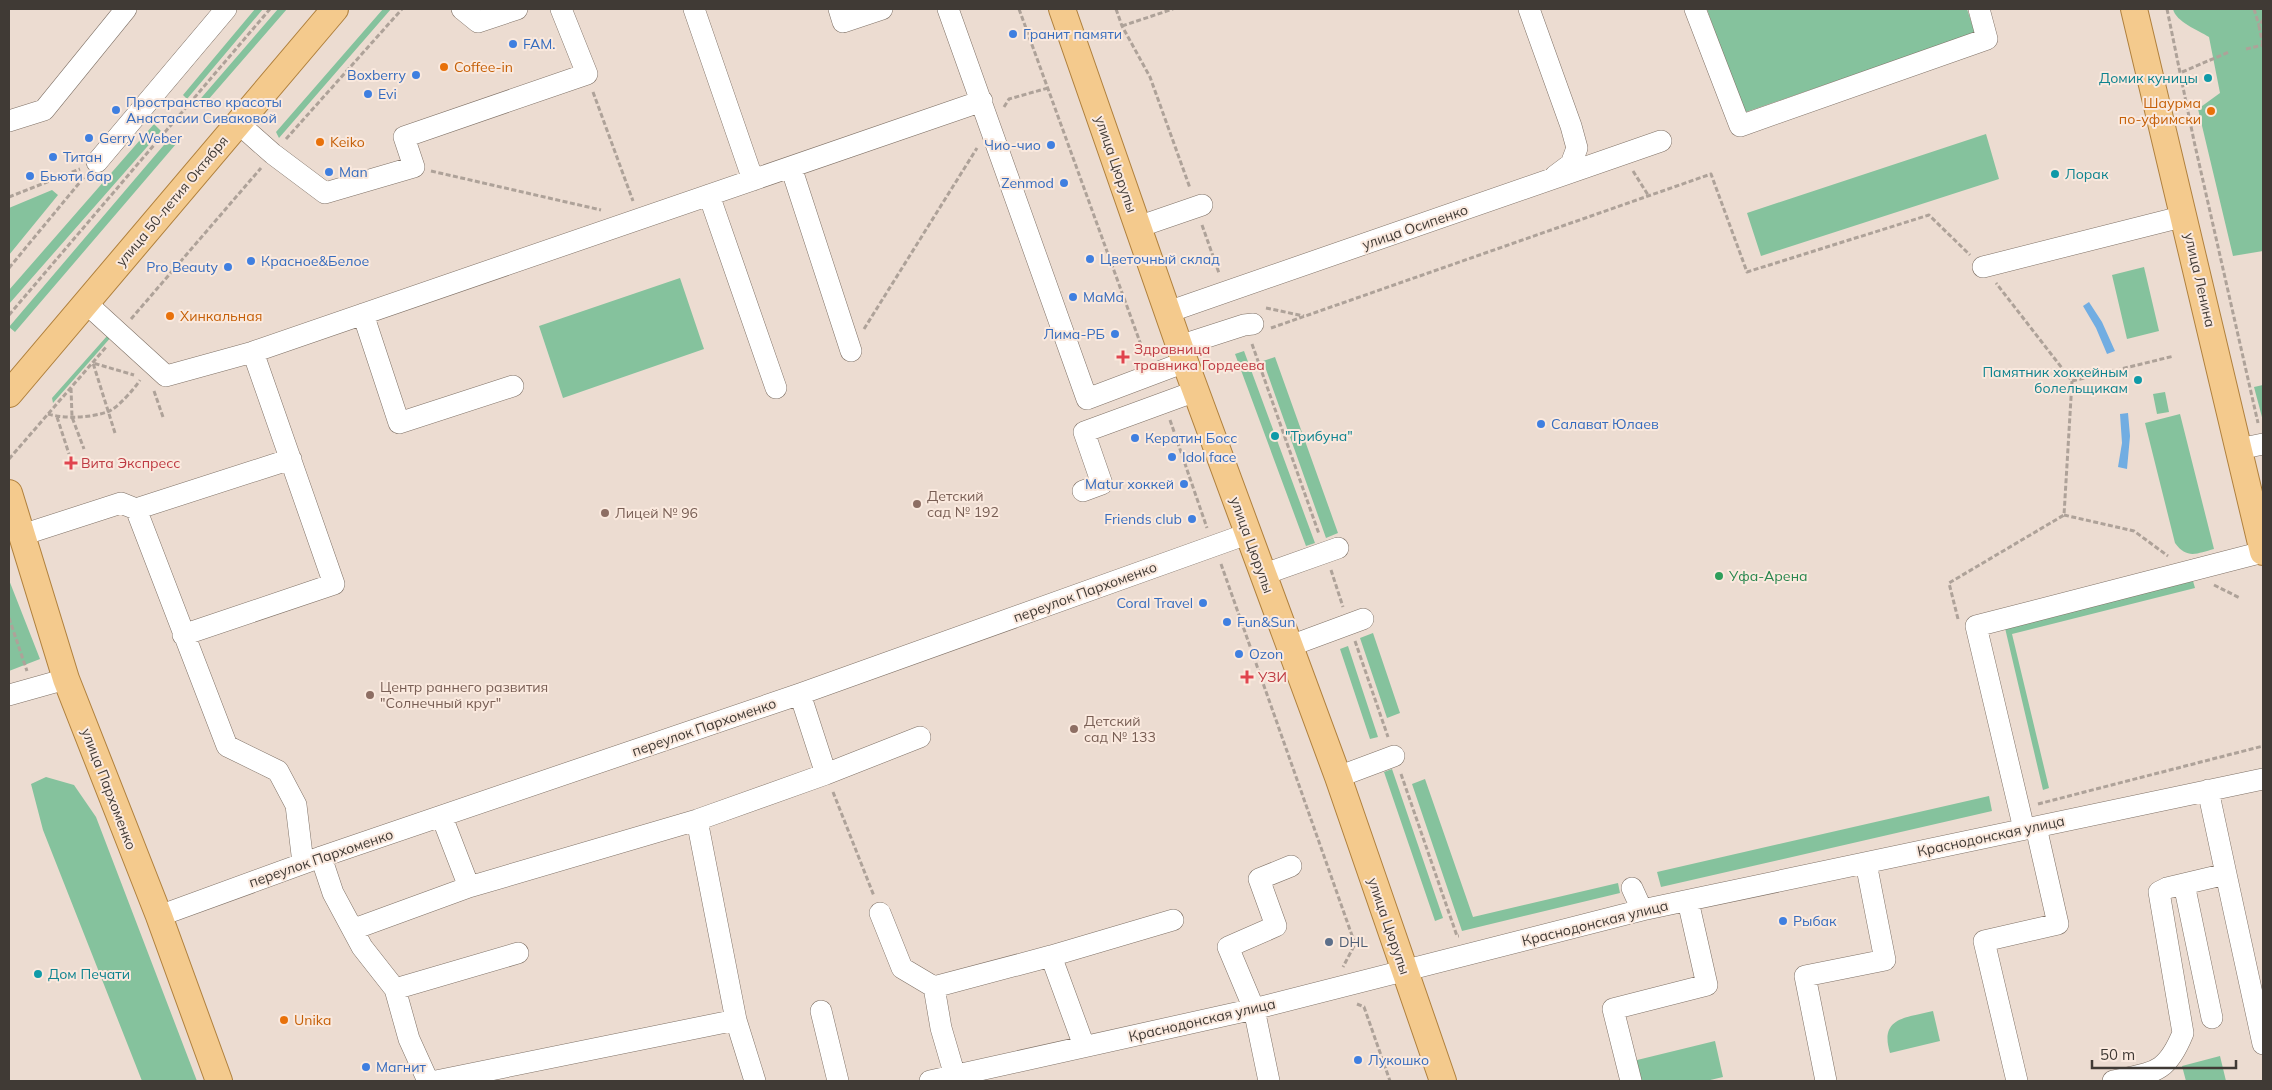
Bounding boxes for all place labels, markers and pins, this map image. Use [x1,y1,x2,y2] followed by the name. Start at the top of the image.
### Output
[1023,25,1122,43] place label: Гранит памяти
[1007,28,1019,40] marker: Гранит памяти
[523,35,556,53] place label: FAM.
[507,38,519,50] marker: FAM.
[454,58,513,76] place label: Coffee-in
[438,61,450,73] marker: Coffee-in
[347,66,407,84] place label: Boxberry
[410,69,422,81] marker: Boxberry
[2099,69,2198,87] place label: Домик куницы
[2202,72,2214,84] marker: Домик куницы
[378,85,397,103] place label: Evi
[362,88,374,100] marker: Evi
[126,93,282,127] place label: Пространство красоты Анастасии Сиваковой
[2119,94,2201,128] place label: Шаурма по-уфимски
[110,104,122,116] marker: Пространство красоты Анастасии Сиваковой
[2205,105,2217,117] marker: Шаурма по-уфимски
[99,129,183,147] place label: Gerry Weber
[83,132,95,144] marker: Gerry Weber
[330,133,365,151] place label: Keiko
[314,136,326,148] marker: Keiko
[984,136,1041,154] place label: Чио-чио
[1045,139,1057,151] marker: Чио-чио
[63,148,102,166] place label: Титан
[47,151,59,163] marker: Титан
[339,163,368,181] place label: Man
[2065,165,2109,183] place label: Лорак
[323,166,335,178] marker: Man
[40,167,112,185] place label: Бьюти бар
[2049,168,2061,180] marker: Лорак
[24,170,36,182] marker: Бьюти бар
[1001,174,1054,192] place label: Zenmod
[1058,177,1070,189] marker: Zenmod
[1100,250,1220,268] place label: Цветочный склад
[261,252,370,270] place label: Красное&Белое
[1084,253,1096,265] marker: Цветочный склад
[245,255,257,267] marker: Красное&Белое
[146,258,219,276] place label: Pro Beauty
[222,261,234,273] marker: Pro Beauty
[1083,288,1124,306] place label: МаМа
[1067,291,1079,303] marker: МаМа
[180,307,262,325] place label: Хинкальная
[164,310,176,322] marker: Хинкальная
[1043,325,1105,343] place label: Лима-РБ
[1109,328,1121,340] marker: Лима-РБ
[1134,340,1265,374] place label: Здравница травника Гордеева
[1116,350,1130,364] marker: Здравница травника Гордеева
[1982,363,2128,397] place label: Памятник хоккейным болельщикам
[2132,374,2144,386] marker: Памятник хоккейным болельщикам
[1551,415,1659,433] place label: Салават Юлаев
[1535,418,1547,430] marker: Салават Юлаев
[1285,427,1353,445] place label: "Трибуна"
[1145,429,1237,447] place label: Кератин Босс
[1269,430,1281,442] marker: "Трибуна"
[1129,432,1141,444] marker: Кератин Босс
[1182,448,1236,466] place label: Idol face
[1166,451,1178,463] marker: Idol face
[81,454,180,472] place label: Вита Экспресс
[65,457,77,469] marker: Вита Экспресс
[1085,475,1174,493] place label: Matur хоккей
[1178,478,1190,490] marker: Matur хоккей
[927,487,999,521] place label: Детский сад № 192
[911,498,923,510] marker: Детский сад № 192
[615,504,698,522] place label: Лицей № 96
[599,507,611,519] marker: Лицей № 96
[1104,510,1182,528] place label: Friends club
[1186,513,1198,525] marker: Friends club
[1728,567,1808,585] place label: Уфа-Арена
[1713,570,1725,582] marker: Уфа-Арена
[1117,594,1193,612] place label: Coral Travel
[1197,597,1209,609] marker: Coral Travel
[1237,613,1295,631] place label: Fun&Sun
[1221,616,1233,628] marker: Fun&Sun
[1249,645,1283,663] place label: Ozon
[1233,648,1245,660] marker: Ozon
[1257,668,1287,686] place label: УЗИ
[1240,670,1254,684] marker: УЗИ
[380,678,548,712] place label: Центр раннего развития "Солнечный круг"
[364,689,376,701] marker: Центр раннего развития "Солнечный круг"
[1084,712,1156,746] place label: Детский сад № 133
[1068,723,1080,735] marker: Детский сад № 133
[1793,912,1837,930] place label: Рыбак
[1777,915,1789,927] marker: Рыбак
[1339,933,1368,951] place label: DHL
[1323,936,1335,948] marker: DHL
[48,965,130,983] place label: Дом Печати
[32,968,44,980] marker: Дом Печати
[294,1011,331,1029] place label: Unika
[278,1014,290,1026] marker: Unika
[1368,1051,1429,1069] place label: Лукошко
[1352,1054,1364,1066] marker: Лукошко
[376,1058,426,1076] place label: Магнит
[360,1061,372,1073] marker: Магнит

